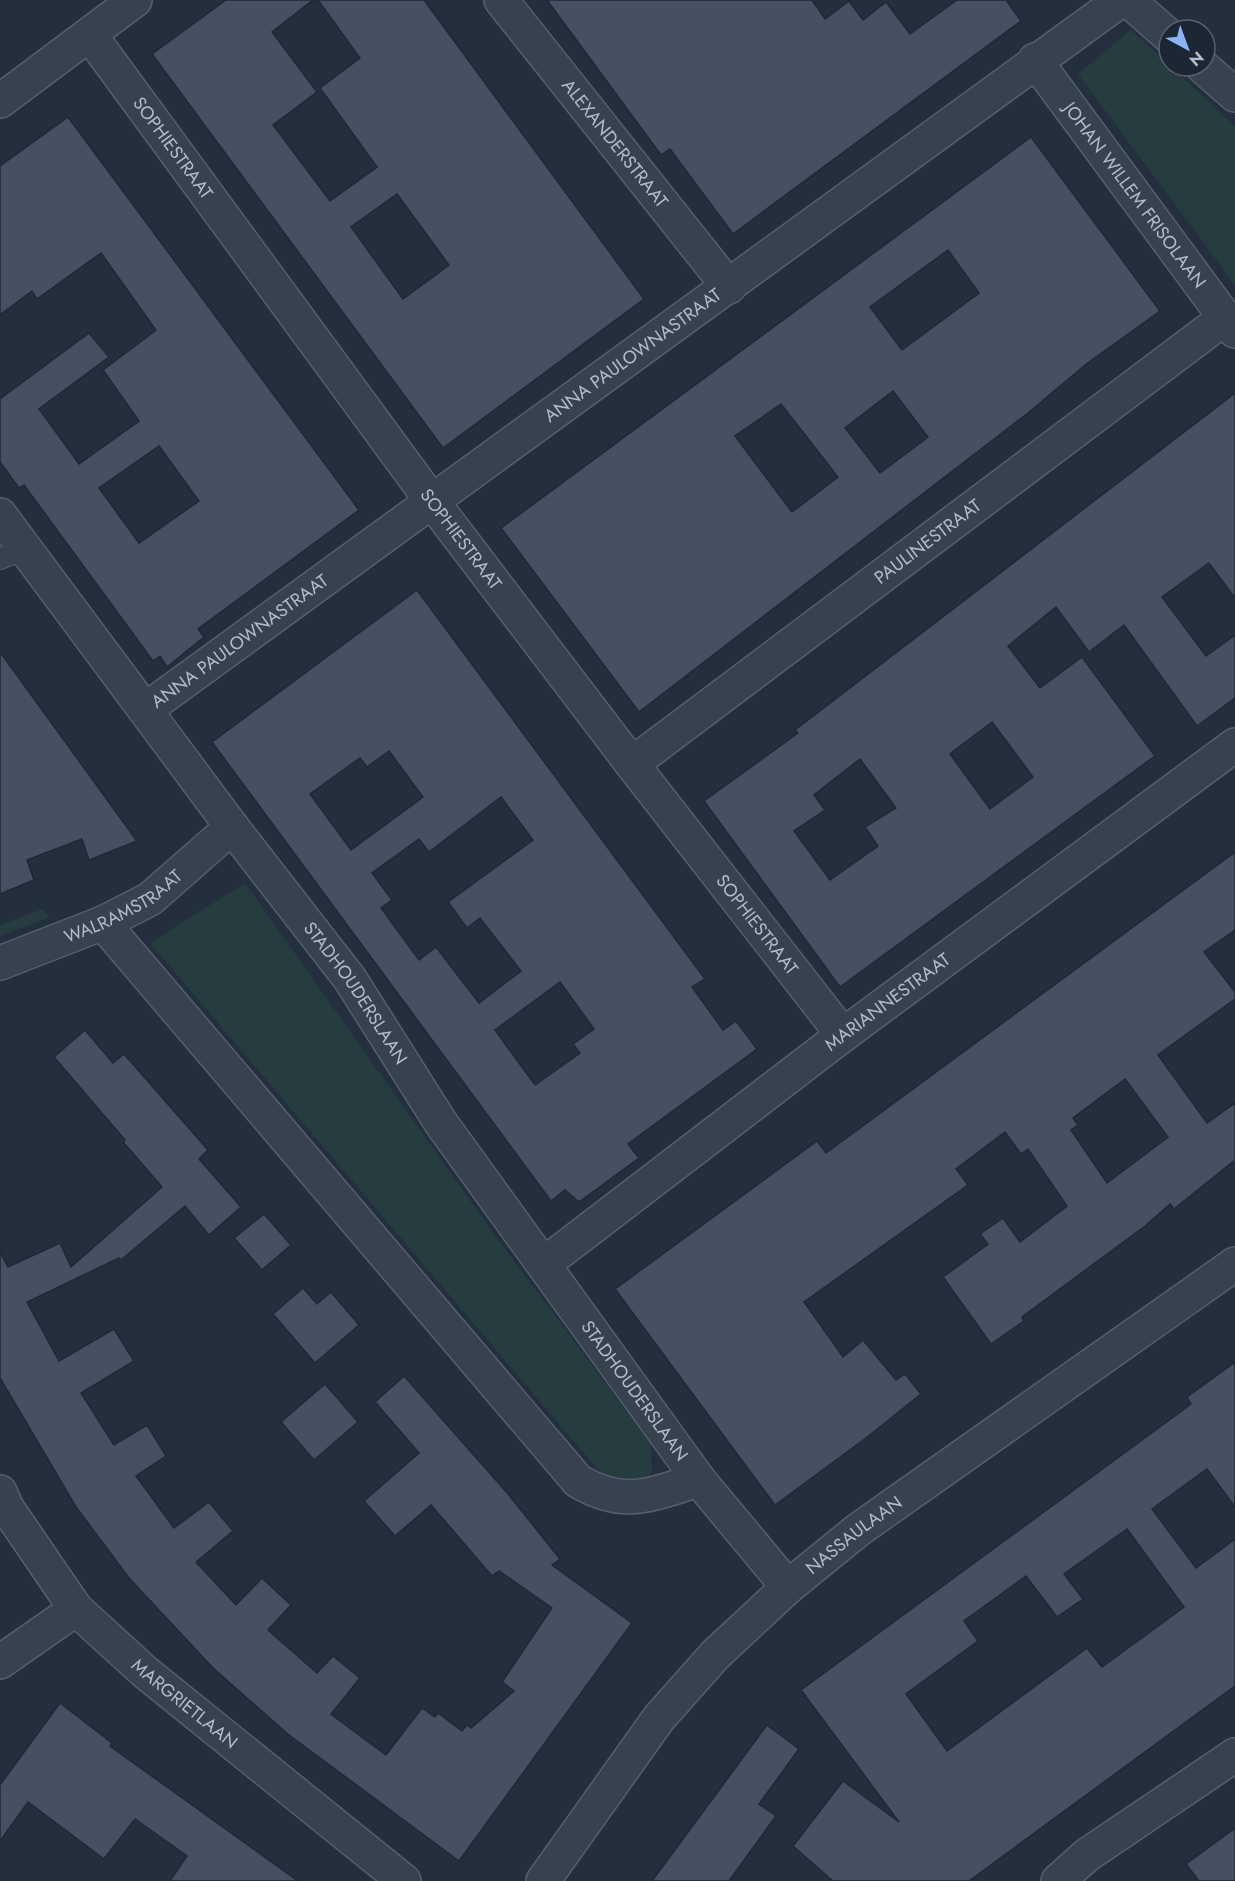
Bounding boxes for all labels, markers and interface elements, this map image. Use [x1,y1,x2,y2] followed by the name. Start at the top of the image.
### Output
[1157,18,1217,78] north arrow
[1184,46,1209,72] text: N
[556,73,674,214] street label: ALEXANDERSTRAAT
[127,91,219,205] street label: SOPHIESTRAAT
[1056,95,1212,294] street label: JOHAN WILLEM FRISOLAAN
[539,282,727,429] street label: ANNA PAULOWNASTRAAT
[414,483,508,596] street label: SOPHIESTRAAT
[869,492,987,590] street label: PAULINESTRAAT
[146,567,334,715] street label: ANNA PAULOWNASTRAAT
[60,863,188,950] street label: WALRAMSTRAAT
[710,869,805,981] street label: SOPHIESTRAAT
[297,916,414,1069] street label: STADHOUDERSLAAN
[819,946,956,1057] street label: MARIANNESTRAAT
[575,1315,694,1467] street label: STADHOUDERSLAAN
[800,1490,908,1581] street label: NASSAULAAN
[126,1653,243,1755] street label: MARGRIETLAAN

